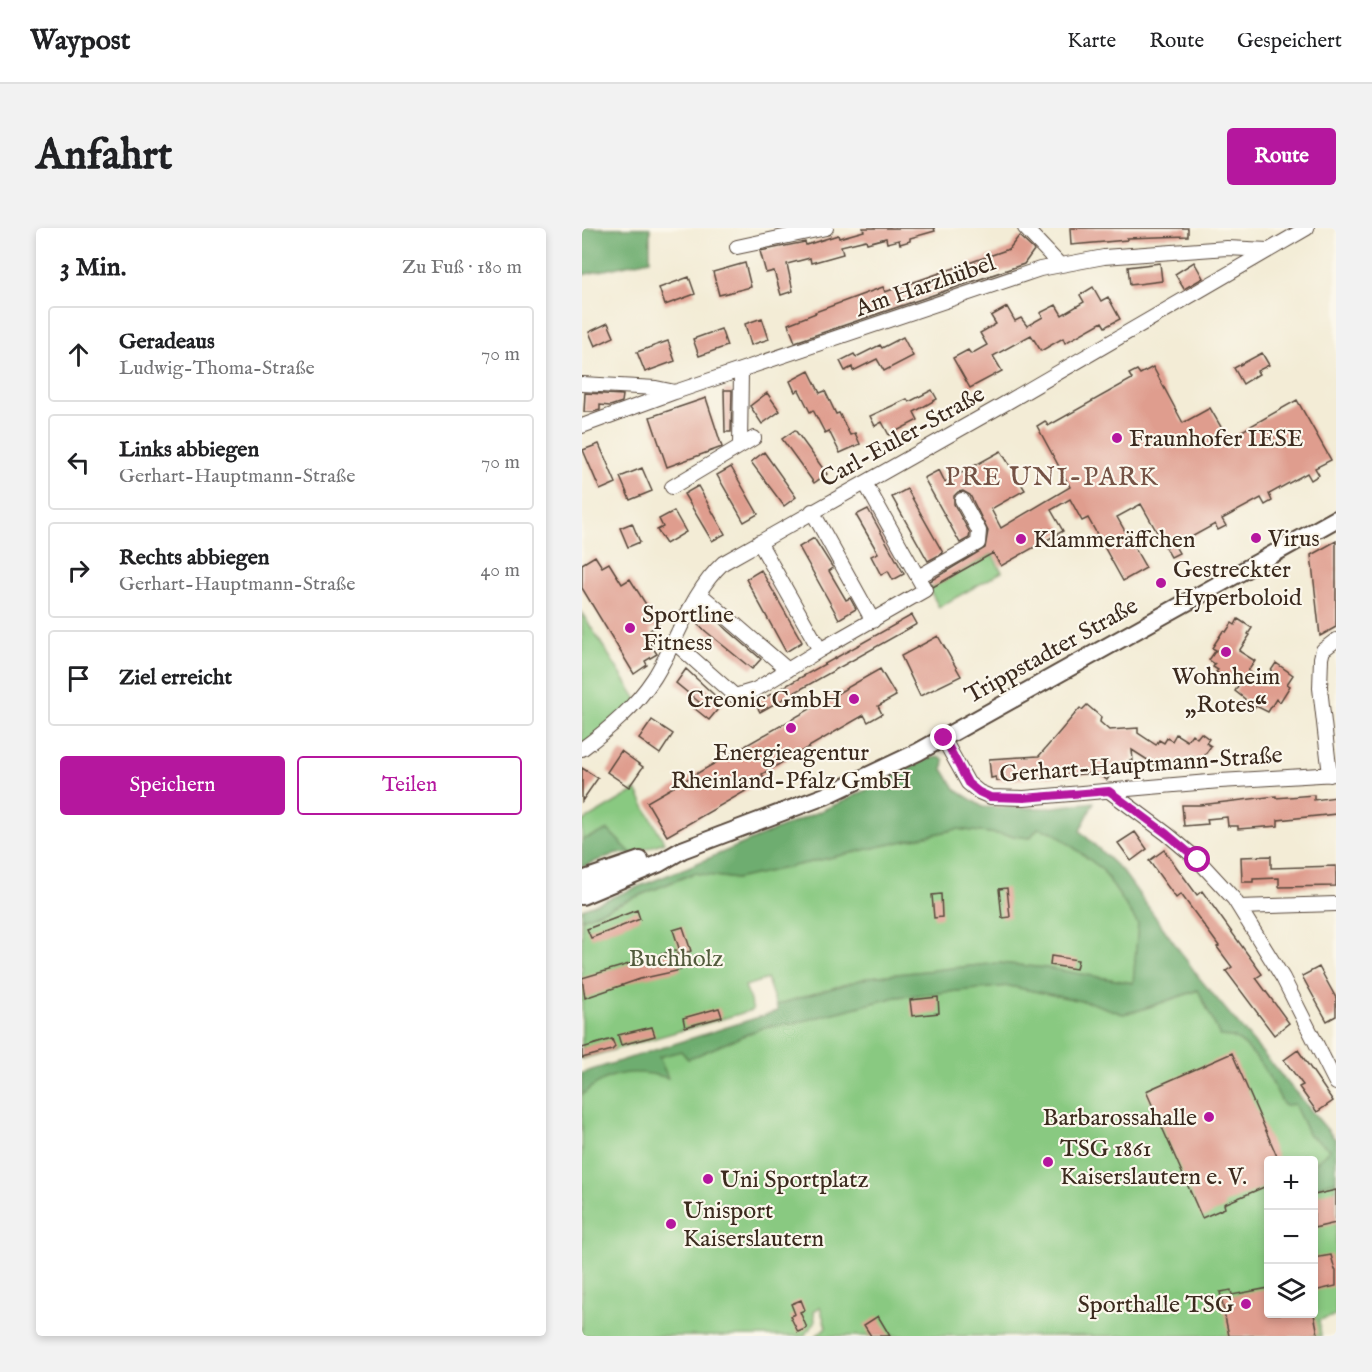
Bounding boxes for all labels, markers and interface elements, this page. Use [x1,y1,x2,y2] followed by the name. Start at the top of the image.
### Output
[30,24,130,59] text: Waypost
[1067,28,1116,55] text: Karte
[1149,28,1204,55] text: Route
[1237,28,1342,55] text: Gespeichert
[1227,128,1336,185] button: Route
[36,130,172,183] text: Anfahrt
[850,248,1000,325] street label: Am Harzhübel
[60,251,126,284] text: 3 Min.
[402,255,522,280] text: Zu Fuß · 180 m
[119,328,215,356] text: Geradeaus
[62,338,95,371] icon: ahead
[481,342,520,367] text: 70 m
[119,356,315,381] text: Ludwig-Thoma-Straße
[815,379,991,495] street label: Carl-Euler-Straße
[1129,424,1303,455] place label: Fraunhofer IESE
[1110,431,1124,445] marker: Fraunhofer IESE
[119,436,259,464] text: Links abbiegen
[62,446,95,479] icon: left
[481,450,520,475] text: 70 m
[945,461,1159,494] district label: PRE UNI-PARK
[119,464,355,489] text: Gerhart-Hauptmann-Straße
[1267,524,1320,555] place label: Virus
[1033,525,1196,556] place label: Klammeräffchen
[1249,531,1263,545] marker: Virus
[1014,532,1028,546] marker: Klammeräffchen
[119,544,269,572] text: Rechts abbiegen
[62,554,95,587] icon: right
[1173,555,1302,614] place label: Gestreckter Hyperboloid
[481,558,520,583] text: 40 m
[119,572,355,597] text: Gerhart-Hauptmann-Straße
[1154,576,1168,590] marker: Gestreckter Hyperboloid
[960,591,1144,712] street label: Trippstadter Straße
[642,600,734,659] place label: Sportline Fitness
[623,621,637,635] marker: Sportline Fitness
[1219,645,1233,659] marker: Wohnheim „Rotes“
[62,662,95,695] icon: arrive
[1172,662,1280,721] place label: Wohnheim „Rotes“
[119,664,232,692] text: Ziel erreicht
[687,685,842,716] place label: Creonic GmbH
[847,692,861,706] marker: Creonic GmbH
[784,721,798,735] marker: Energieagentur Rheinland-Pfalz GmbH
[930,724,956,750] route end
[670,738,912,797] place label: Energieagentur Rheinland-Pfalz GmbH
[999,740,1284,791] street label: Gerhart-Hauptmann-Straße
[60,756,285,815] button: Speichern
[297,756,522,815] button: Teilen
[1184,846,1210,872] route start
[629,944,723,975] park label: Buchholz
[1043,1103,1197,1134] place label: Barbarossahalle
[1202,1110,1216,1124] marker: Barbarossahalle
[1060,1134,1247,1193] place label: TSG 1861 Kaiserslautern e. V.
[1041,1155,1055,1169] marker: TSG 1861 Kaiserslautern e. V.
[1264,1156,1318,1318] map controls
[1264,1156,1318,1210] button: +
[720,1165,869,1196] place label: Uni Sportplatz
[701,1172,715,1186] marker: Uni Sportplatz
[683,1196,824,1255] place label: Unisport Kaiserslautern
[1264,1210,1318,1264] button: −
[664,1217,678,1231] marker: Unisport Kaiserslautern
[1264,1264,1318,1318] button: layers
[1077,1290,1234,1321] place label: Sporthalle TSG
[1239,1297,1253,1311] marker: Sporthalle TSG

